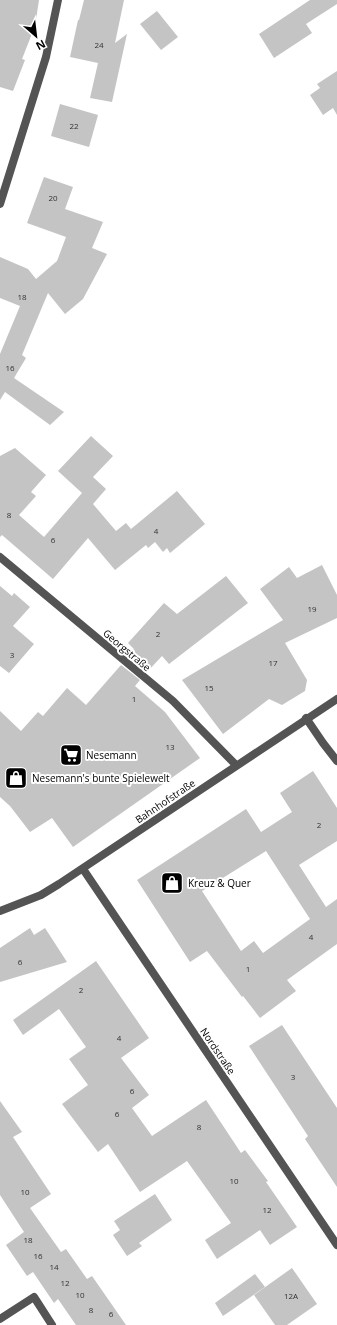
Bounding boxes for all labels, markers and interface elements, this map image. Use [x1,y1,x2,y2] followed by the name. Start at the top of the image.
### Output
[16,16,56,56] north arrow
[33,37,48,54] text: N
[94,39,104,50] house number: 24
[69,120,79,131] house number: 22
[48,192,58,203] house number: 20
[17,291,27,302] house number: 18
[5,362,15,373] house number: 16
[7,509,12,520] house number: 8
[154,525,159,536] house number: 4
[51,534,56,545] house number: 6
[307,603,317,614] house number: 19
[100,626,154,674] street label: Georgstraße
[156,628,161,639] house number: 2
[10,649,15,660] house number: 3
[268,657,278,668] house number: 17
[204,682,214,693] house number: 15
[132,693,136,704] house number: 1
[165,741,175,752] house number: 13
[58,742,84,768] supermarket icon: Nesemann
[86,748,137,762] place label: Nesemann
[3,765,29,791] shop icon: Nesemann's bunte Spielewelt
[32,771,170,785] place label: Nesemann's bunte Spielewelt
[132,776,198,826] street label: Bahnhofstraße
[317,819,322,830] house number: 2
[159,870,185,896] shop icon: Kreuz & Quer
[188,876,251,890] place label: Kreuz & Quer
[309,931,314,942] house number: 4
[18,956,23,967] house number: 6
[246,963,250,974] house number: 1
[79,984,84,995] house number: 2
[197,1025,239,1077] street label: Nordstraße
[117,1032,122,1043] house number: 4
[291,1071,296,1082] house number: 3
[130,1085,135,1096] house number: 6
[115,1108,120,1119] house number: 6
[197,1121,202,1132] house number: 8
[229,1175,239,1186] house number: 10
[20,1186,30,1197] house number: 10
[262,1204,272,1215] house number: 12
[23,1234,33,1245] house number: 18
[33,1250,43,1261] house number: 16
[49,1261,59,1272] house number: 14
[60,1277,70,1288] house number: 12
[75,1289,85,1300] house number: 10
[284,1290,299,1301] house number: 12A
[89,1304,94,1315] house number: 8
[109,1308,114,1319] house number: 6

